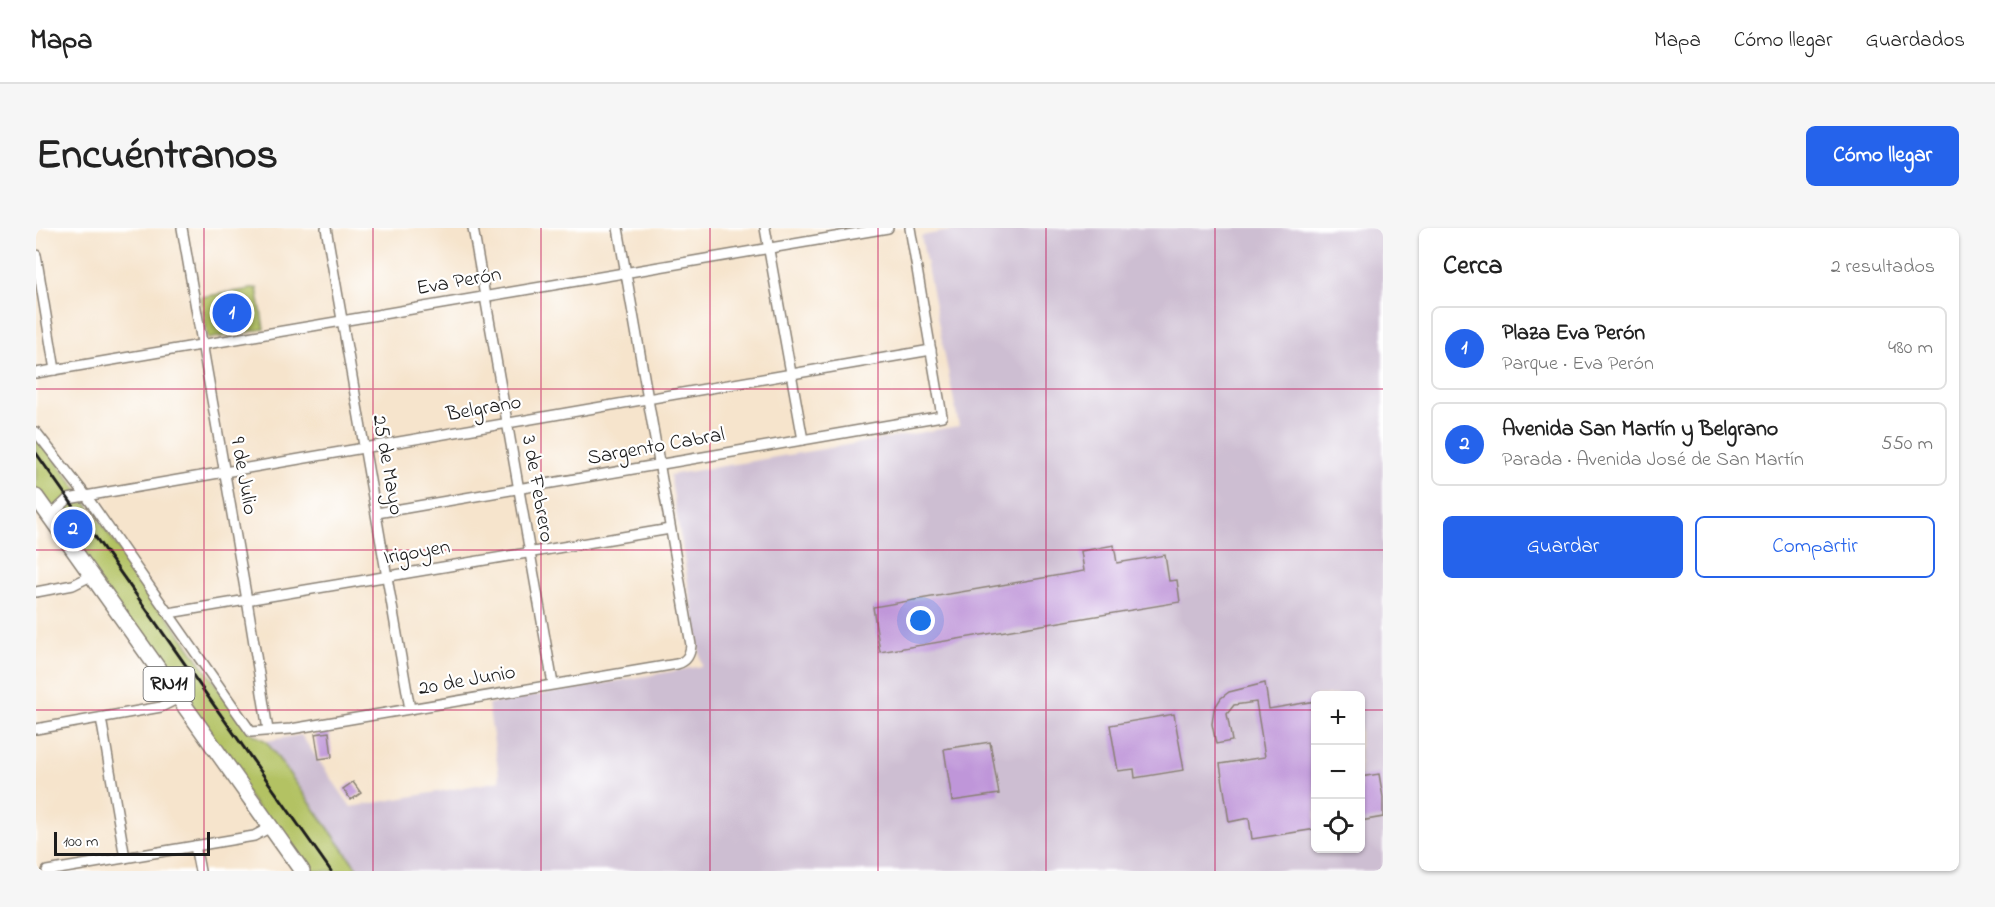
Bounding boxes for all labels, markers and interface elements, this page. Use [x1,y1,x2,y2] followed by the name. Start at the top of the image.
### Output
[30,21,92,62] text: Mapa
[1654,26,1701,56] text: Mapa
[1734,26,1832,56] text: Cómo llegar
[1865,26,1965,56] text: Guardados
[36,126,278,187] text: Encuéntranos
[1806,126,1959,186] button: Cómo llegar
[1443,248,1503,286] text: Cerca
[1831,253,1935,282] text: 2 resultados
[414,260,504,304] street label: Eva Perón
[212,290,252,335] pin: 1
[1502,318,1645,350] text: Plaza Eva Perón
[1461,334,1468,363] text: 1
[1888,334,1933,363] text: 480 m
[1502,350,1654,379] text: Parque · Eva Perón
[443,388,524,432] street label: Belgrano
[361,412,411,518] street label: 25 de Mayo
[1502,414,1778,446] text: Avenida San Martín y Belgrano
[585,420,727,476] street label: Sargento Cabral
[1460,430,1469,459] text: 2
[1881,430,1933,459] text: 550 m
[513,433,561,545] street label: 3 de Febrero
[221,435,265,517] street label: 9 de Julio
[1502,446,1804,475] text: Parada · Avenida José de San Martín
[54,506,93,552] pin: 2
[1443,516,1683,578] button: Guardar
[1695,516,1935,578] button: Compartir
[381,532,453,576] street label: Irigoyen
[906,606,935,635] your location
[416,658,518,704] street label: 20 de Junio
[144,667,194,701] road number: RN11
[1311,691,1365,853] map controls
[1311,691,1365,745] button: +
[1311,745,1365,799] button: −
[1311,799,1365,853] button: locate
[54,829,210,856] scale bar
[63,830,98,854] text: 100 m

